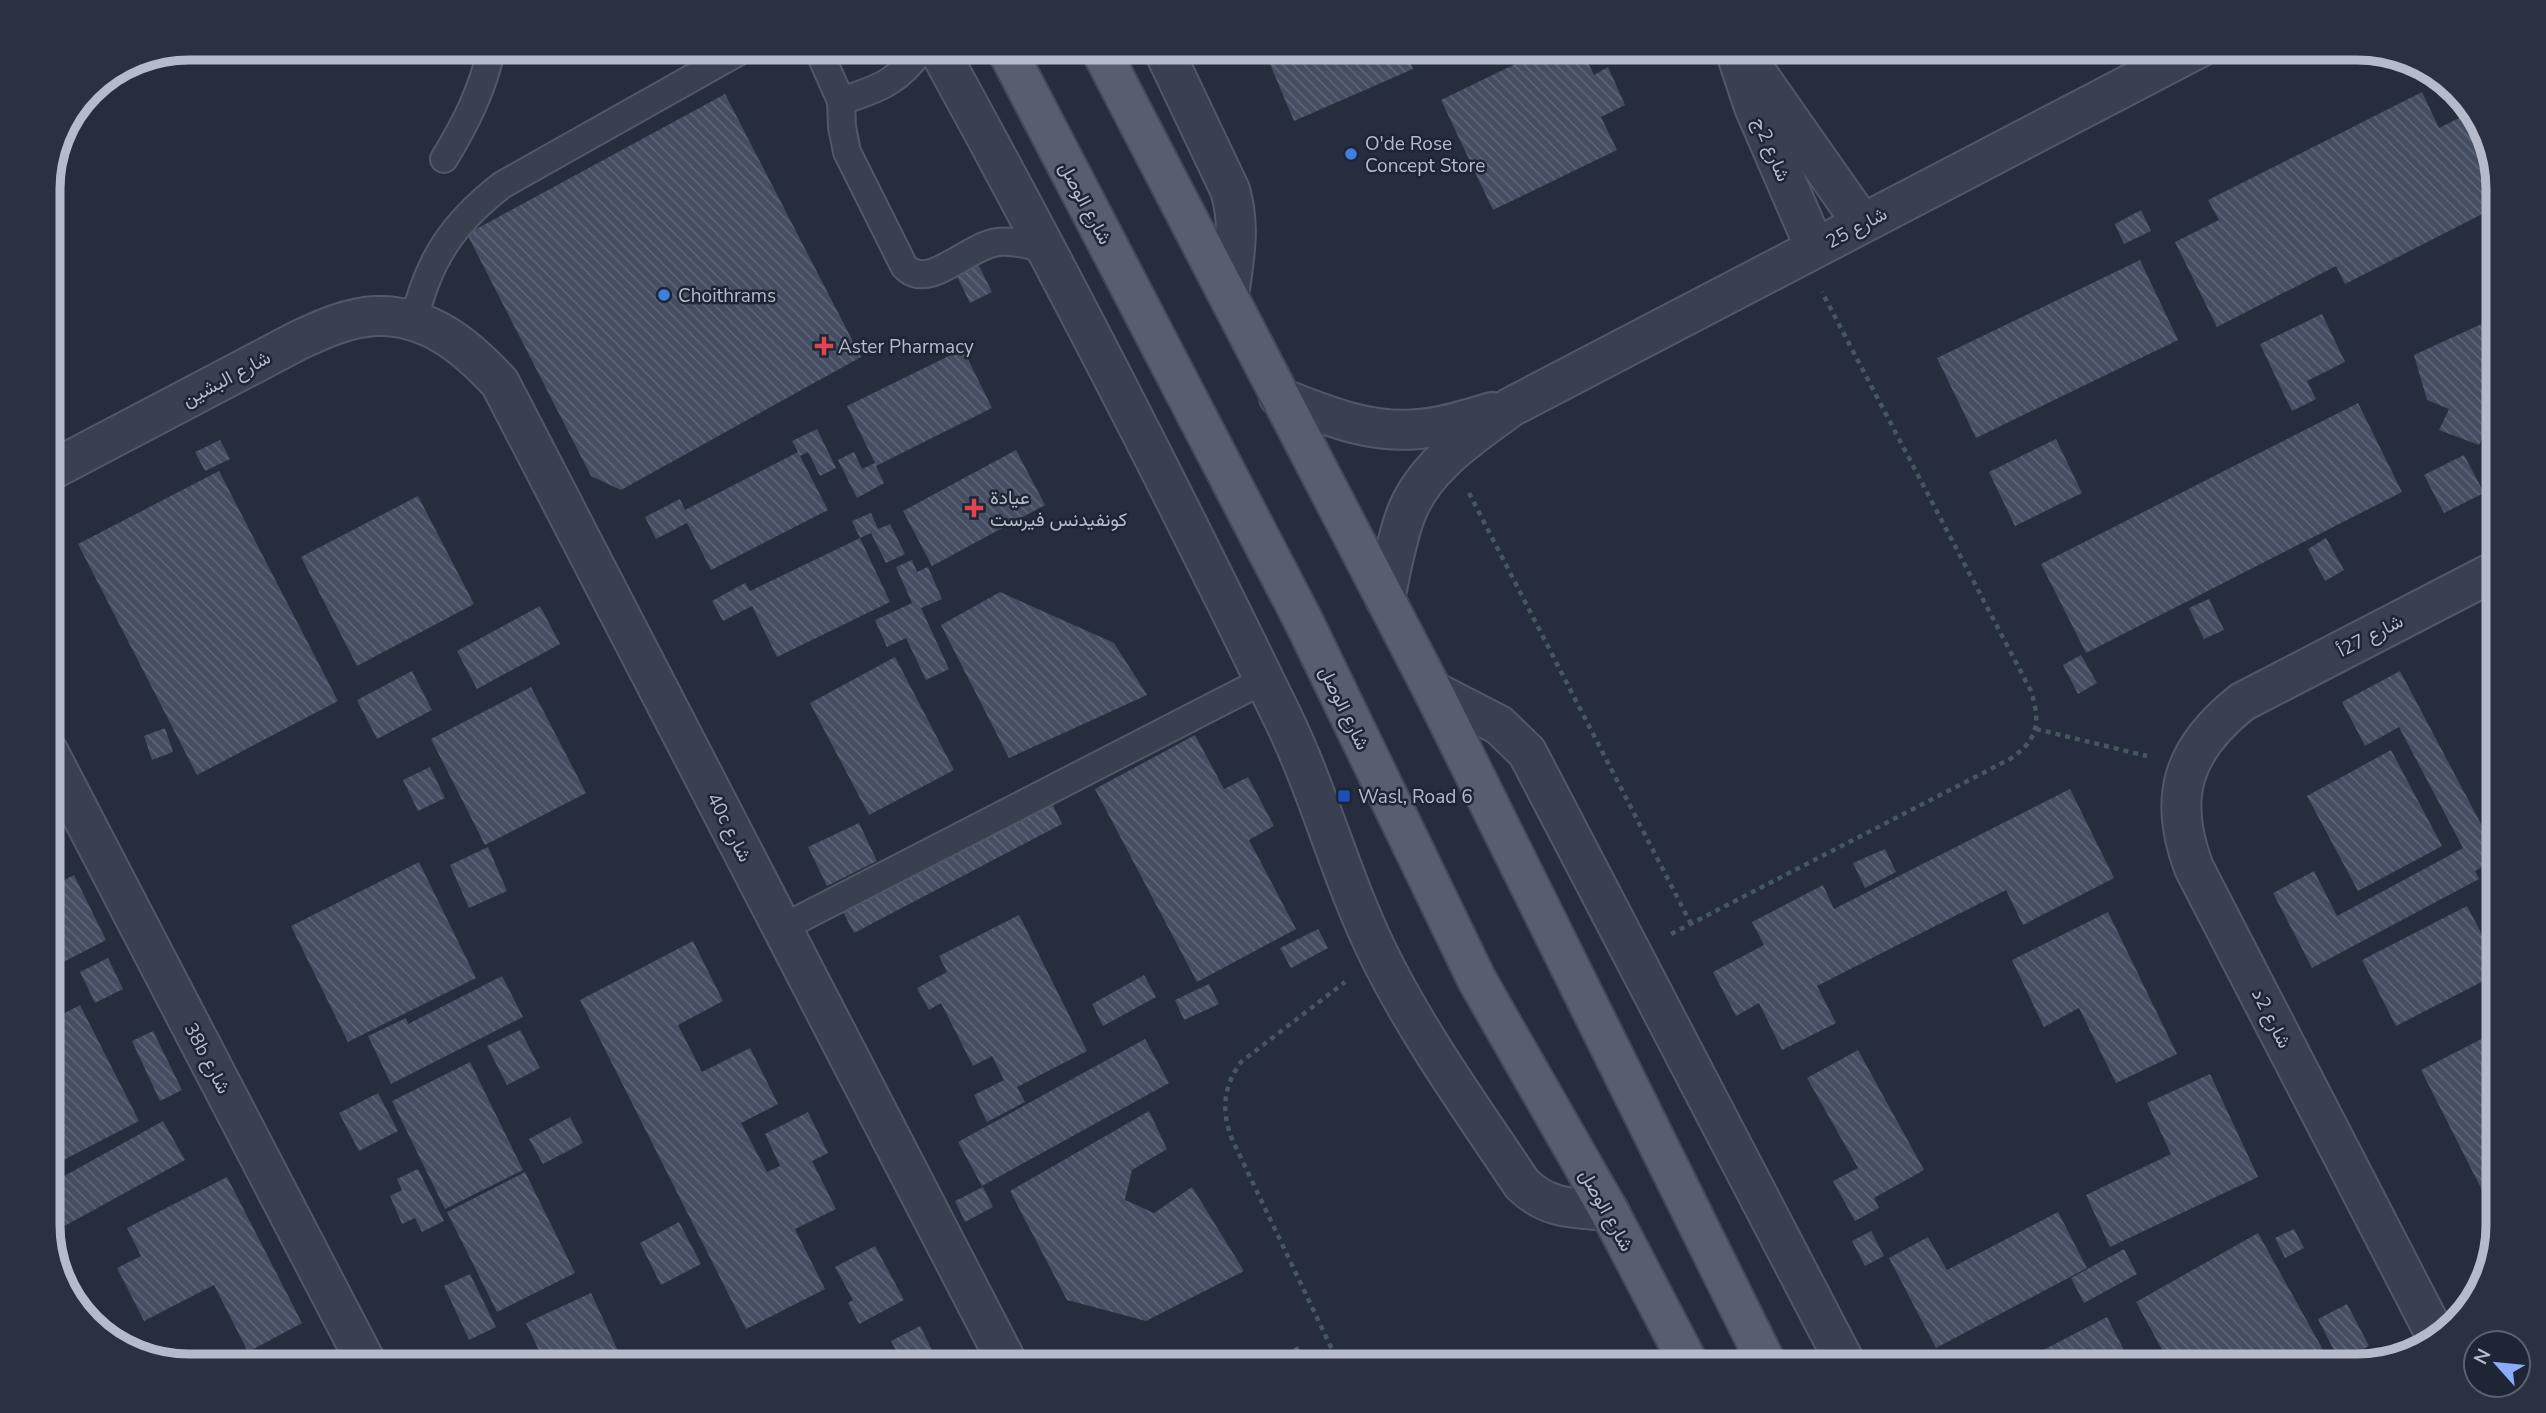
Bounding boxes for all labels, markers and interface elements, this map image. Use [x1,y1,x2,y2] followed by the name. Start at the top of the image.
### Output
[1746,113,1796,185] street label: شارع 2ج
[1365,131,1485,179] place label: O'de Rose Concept Store
[1343,146,1359,162] marker: O'de Rose Concept Store
[1052,158,1118,249] street label: شارع الوصل
[1821,201,1892,255] street label: شارع 25
[678,283,776,309] place label: Choithrams
[656,287,672,303] marker: Choithrams
[838,334,974,360] place label: Aster Pharmacy
[816,338,832,354] marker: Aster Pharmacy
[178,345,275,413] street label: شارع البشين
[990,485,1127,533] place label: عيادة كونفيدنس فيرست
[964,498,984,518] marker: عيادة كونفيدنس فيرست
[2333,608,2408,663] street label: شارع 27أ
[1313,662,1376,755] street label: شارع الوصل
[1358,784,1473,810] place label: Wasl, Road 6
[701,788,758,867] street label: 40c شارع
[1336,788,1352,804] marker: Wasl, Road 6
[2245,984,2297,1053] street label: شارع 2د
[178,1018,237,1099] street label: 38b شارع
[1573,1165,1639,1256] street label: شارع الوصل
[2462,1329,2532,1399] north arrow
[2468,1344,2498,1369] text: N

